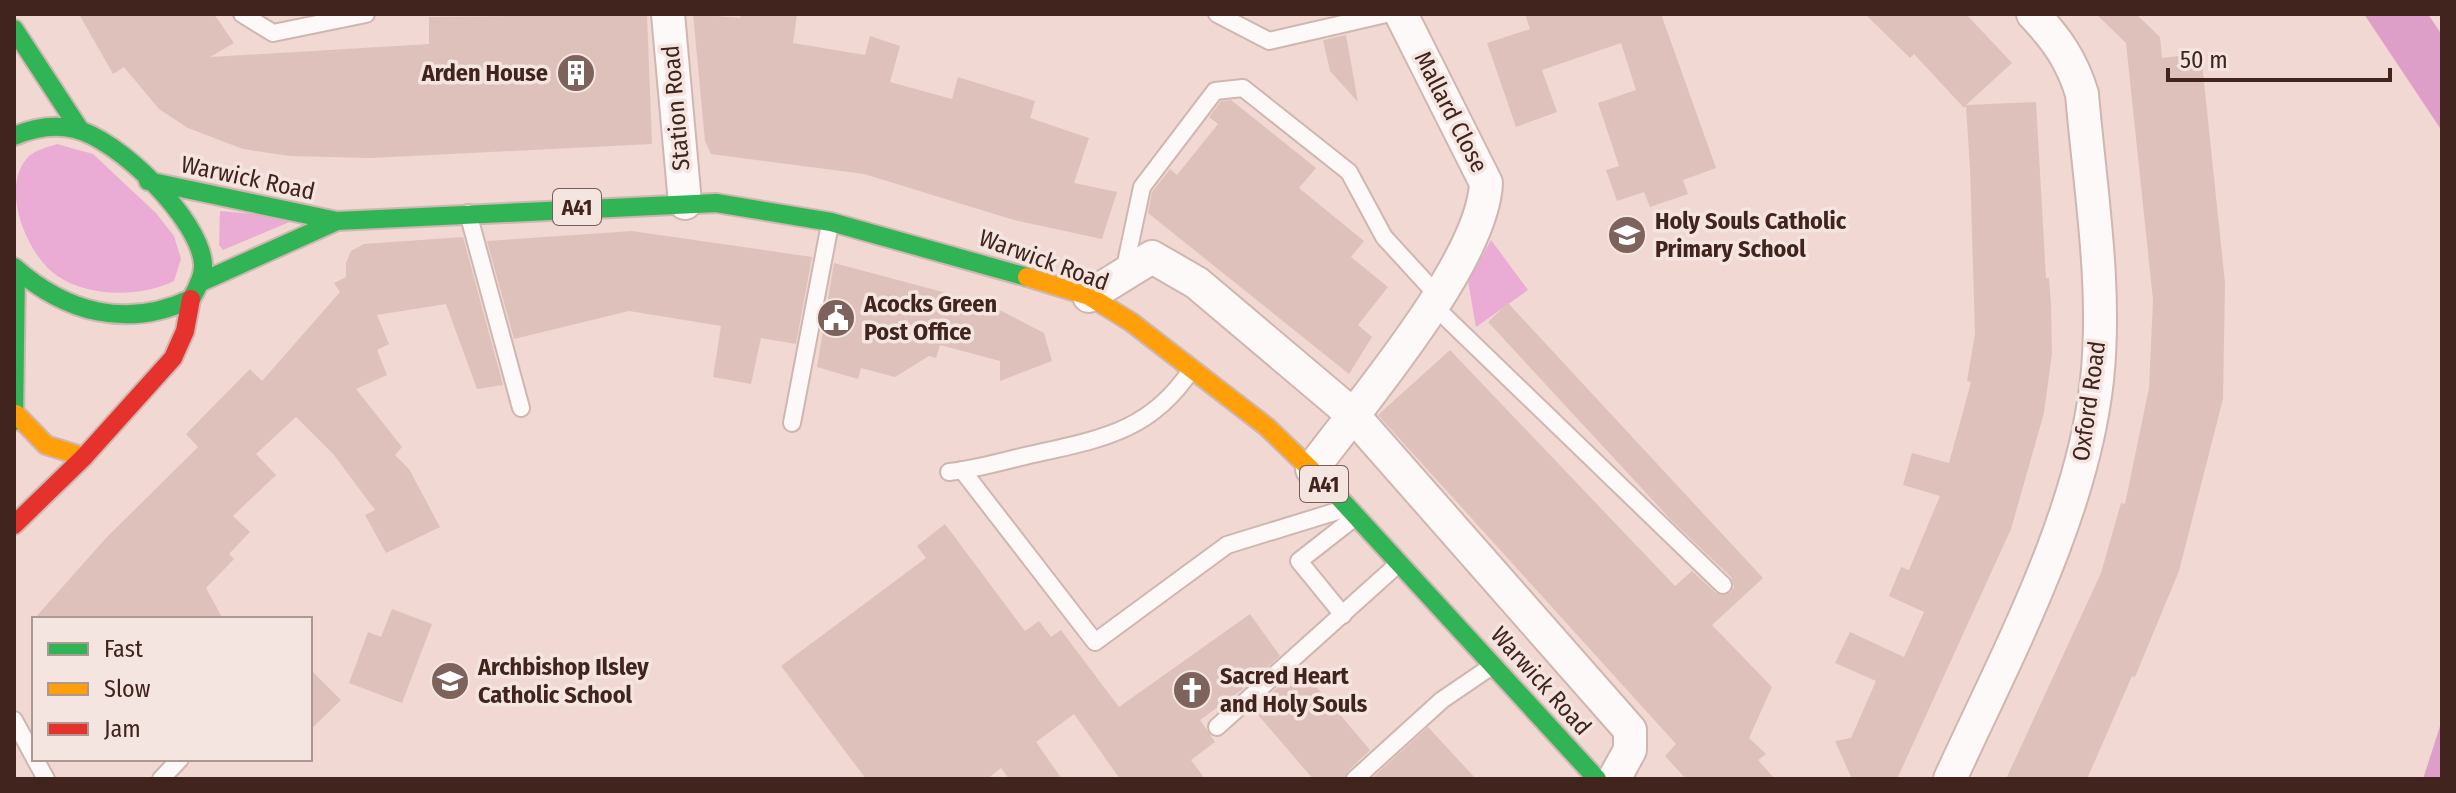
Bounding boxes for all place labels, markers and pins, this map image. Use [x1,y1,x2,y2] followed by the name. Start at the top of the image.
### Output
[555,52,597,94] building icon: Arden House
[421,59,548,87] place label: Arden House
[1655,207,1847,263] place label: Holy Souls Catholic Primary School
[1606,214,1648,256] school or university icon: Holy Souls Catholic Primary School
[863,290,997,346] place label: Acocks Green Post Office
[815,297,857,339] public building icon: Acocks Green Post Office
[477,653,649,709] place label: Archbishop Ilsley Catholic School
[429,660,471,702] school or university icon: Archbishop Ilsley Catholic School
[1220,662,1368,718] place label: Sacred Heart and Holy Souls
[1171,669,1213,711] church icon: Sacred Heart and Holy Souls

